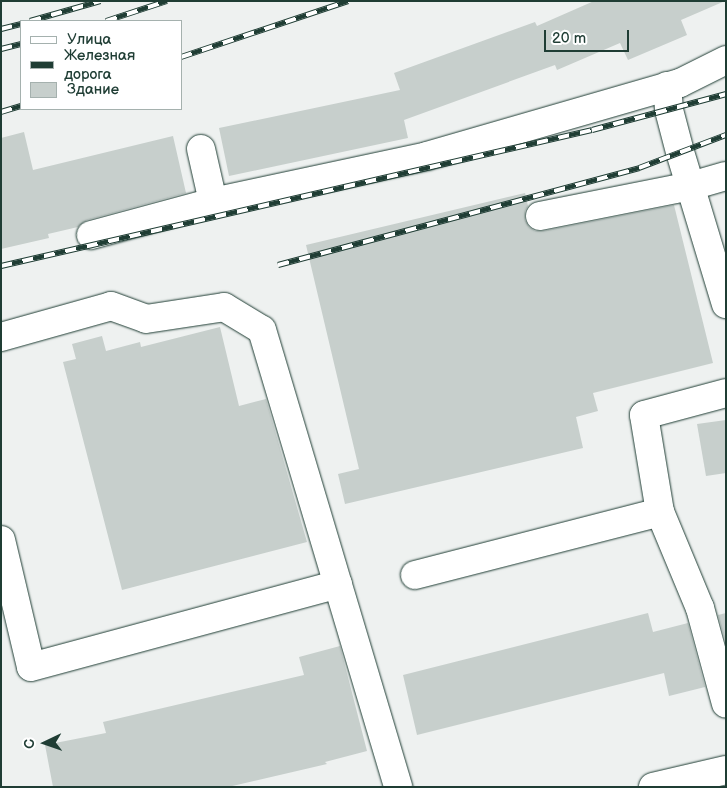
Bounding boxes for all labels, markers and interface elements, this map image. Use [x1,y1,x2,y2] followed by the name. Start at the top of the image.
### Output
[20,20,182,110] legend
[547,20,632,52] scale bar
[552,29,586,48] text: 20 m
[67,30,111,49] text: Улица
[64,46,135,84] text: Железная дорога
[67,80,119,99] text: Здание
[20,718,70,768] north arrow
[21,739,38,749] text: С

